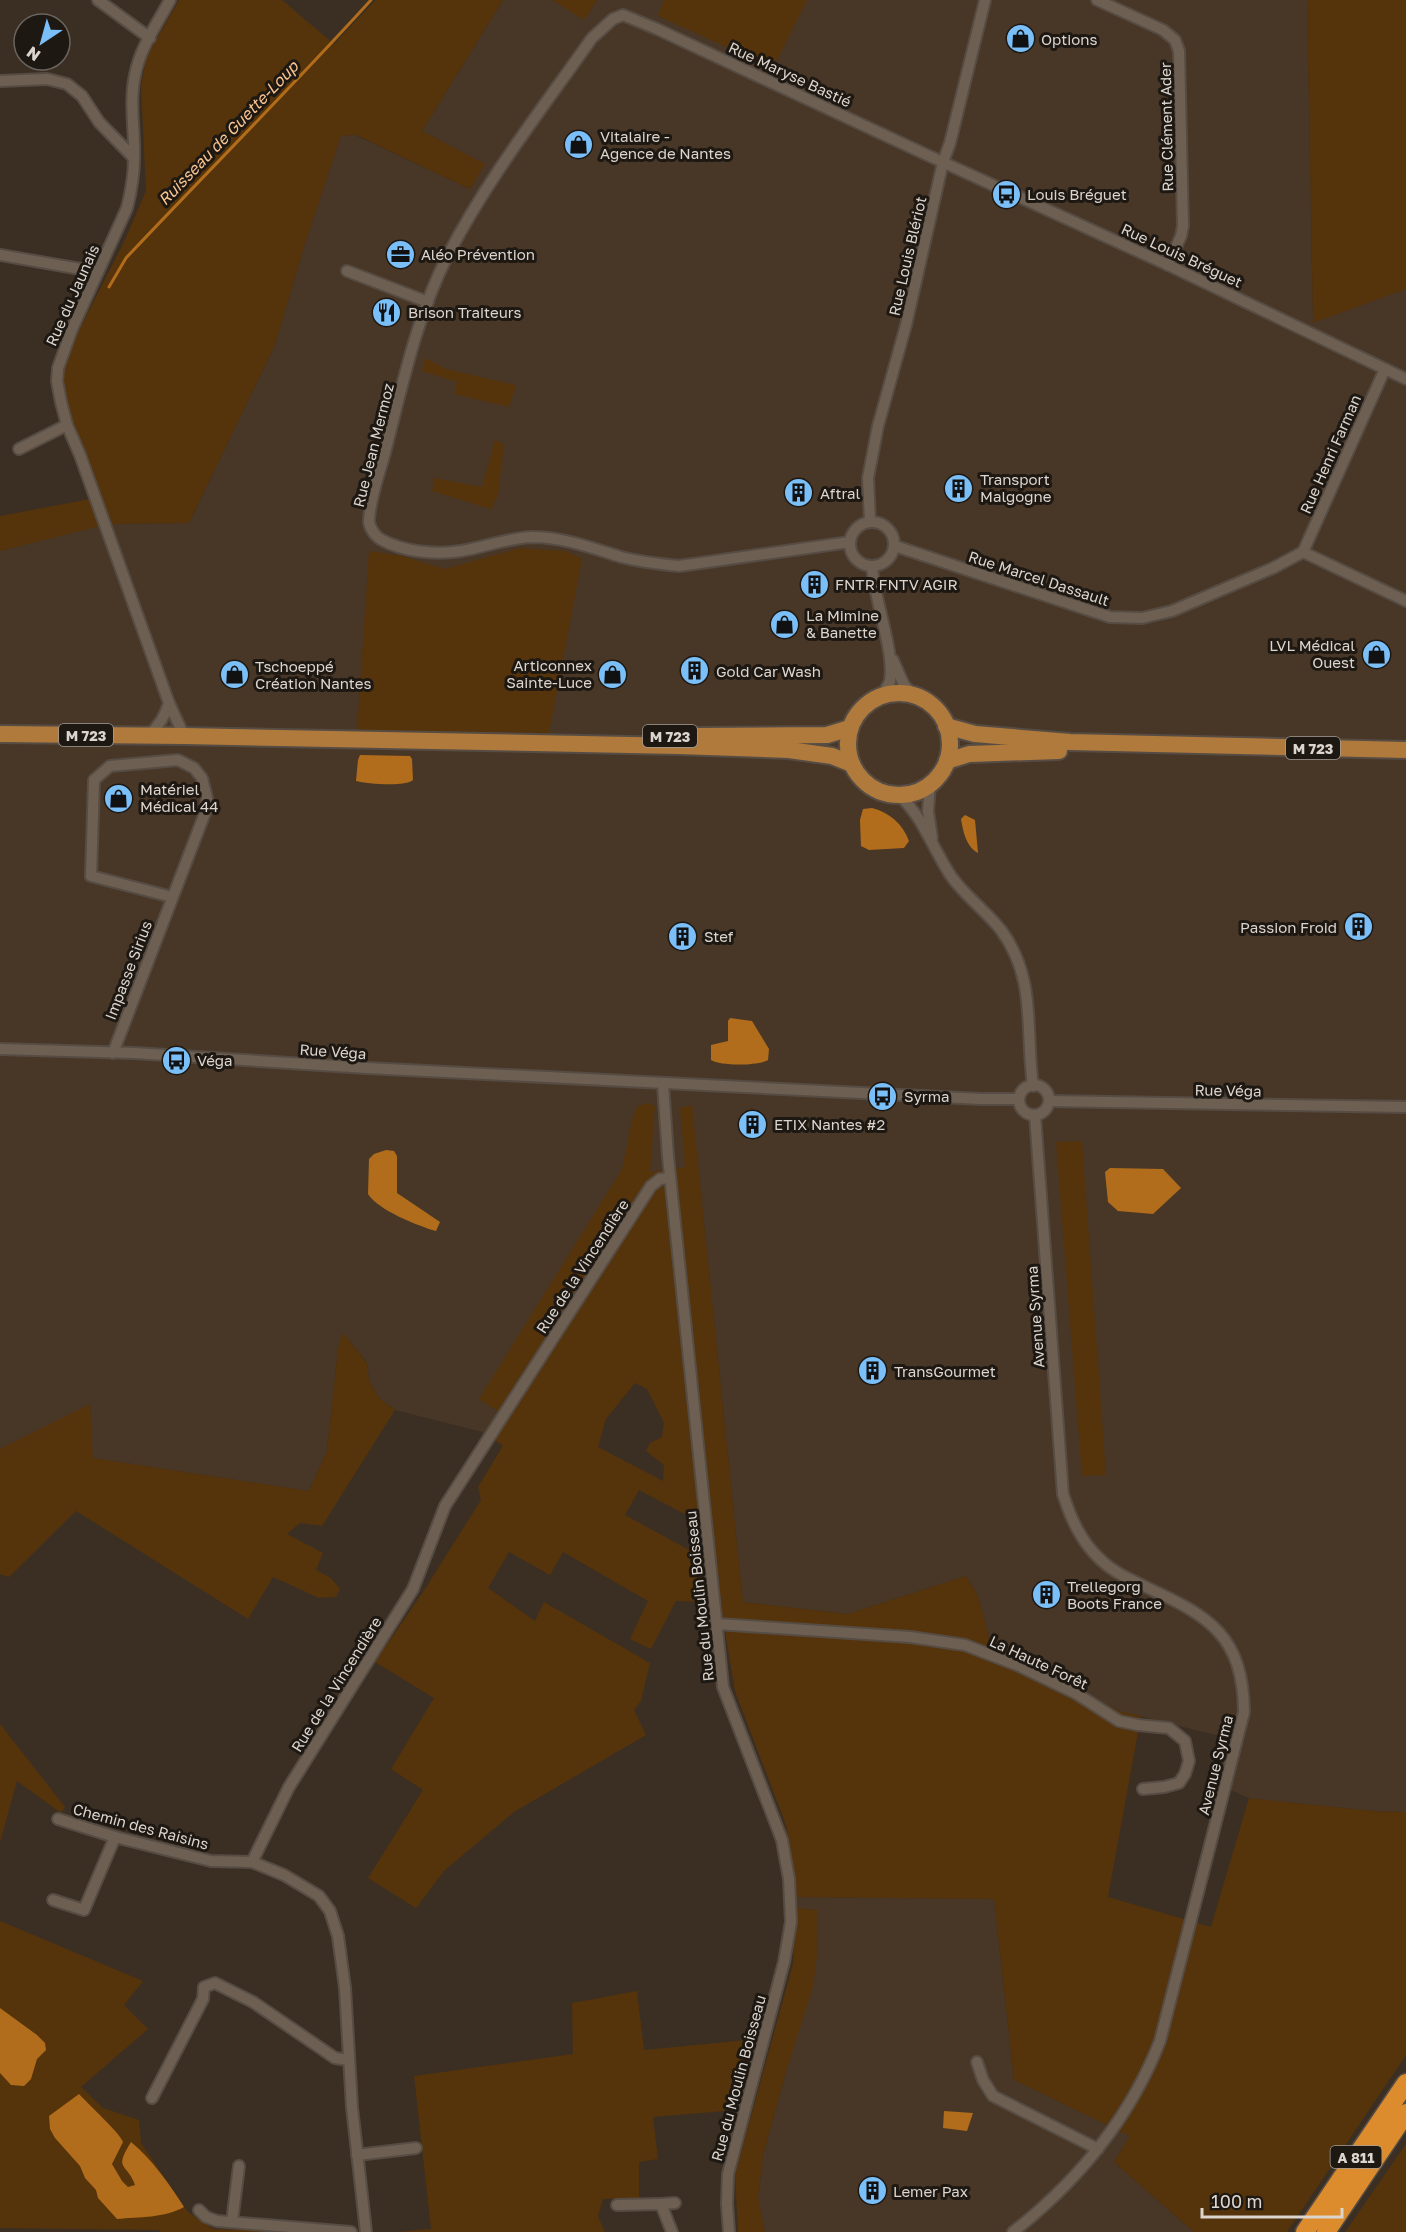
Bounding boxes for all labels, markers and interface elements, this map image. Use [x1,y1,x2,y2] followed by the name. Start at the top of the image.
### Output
[12,12,72,72] north arrow
[1004,23,1036,55] shop icon: Options
[1041,30,1098,48] place label: Options
[726,38,854,110] street label: Rue Maryse Bastié
[22,42,44,66] text: N
[154,56,303,209] water label: Ruisseau de Guette-Loup
[1156,62,1176,192] street label: Rue Clément Ader
[600,127,731,162] place label: Vitalaire - Agence de Nantes
[563,129,595,161] shop icon: Vitalaire - Agence de Nantes
[990,178,1022,210] bus stop icon: Louis Bréguet
[1027,185,1127,203] place label: Louis Bréguet
[885,195,929,317] street label: Rue Louis Blériot
[1119,219,1245,291] street label: Rue Louis Bréguet
[384,238,416,270] office icon: Aléo Prévention
[42,242,102,348] street label: Rue du Jaunais
[421,245,535,263] place label: Aléo Prévention
[371,296,403,328] restaurant icon: Brison Traiteurs
[408,303,522,321] place label: Brison Traiteurs
[349,381,397,509] street label: Rue Jean Mermoz
[1296,392,1364,516] street label: Rue Henri Farman
[980,470,1052,505] place label: Transport Malgogne
[943,472,975,504] building icon: Transport Malgogne
[783,477,815,509] building icon: Aftral
[820,484,861,502] place label: Aftral
[966,547,1112,609] street label: Rue Marcel Dassault
[798,568,830,600] building icon: FNTR FNTV AGIR
[835,575,958,593] place label: FNTR FNTV AGIR
[806,606,879,641] place label: La Mimine & Banette
[769,608,801,640] shop icon: La Mimine & Banette
[1269,636,1355,671] place label: LVL Médical Ouest
[1360,638,1392,670] shop icon: LVL Médical Ouest
[679,655,711,687] building icon: Gold Car Wash
[506,656,592,691] place label: Articonnex Sainte-Luce
[255,657,372,692] place label: Tschoeppé Création Nantes
[597,658,629,690] shop icon: Articonnex Sainte-Luce
[218,659,250,691] shop icon: Tschoeppé Création Nantes
[716,662,821,680] place label: Gold Car Wash
[59,724,113,746] road number: M 723
[643,725,697,747] road number: M 723
[1286,737,1340,759] road number: M 723
[140,780,218,815] place label: Matériel Médical 44
[103,782,135,814] shop icon: Matériel Médical 44
[1342,911,1374,943] building icon: Passion Froid
[101,918,155,1022] street label: Impasse Sirius
[1240,918,1337,936] place label: Passion Froid
[667,920,699,952] building icon: Stef
[704,927,734,945] place label: Stef
[299,1040,367,1062] street label: Rue Véga
[160,1044,192,1076] bus stop icon: Véga
[197,1051,233,1069] place label: Véga
[867,1080,899,1112] bus stop icon: Syrma
[1194,1080,1262,1100] street label: Rue Véga
[904,1087,949,1105] place label: Syrma
[737,1108,769,1140] building icon: ETIX Nantes #2
[774,1115,885,1133] place label: ETIX Nantes #2
[532,1195,632,1336] street label: Rue de la Vincendière
[1022,1265,1048,1369] street label: Avenue Syrma
[857,1355,889,1387] building icon: TransGourmet
[894,1362,996,1380] place label: TransGourmet
[681,1510,717,1682] street label: Rue du Moulin Boisseau
[1067,1577,1162,1612] place label: Trellegorg Boots France
[1030,1579,1062,1611] building icon: Trellegorg Boots France
[287,1613,385,1755] street label: Rue de la Vincendière
[987,1631,1091,1693] street label: La Haute Forêt
[1194,1713,1236,1817] street label: Avenue Syrma
[71,1799,211,1853] street label: Chemin des Raisins
[707,1993,769,2163] street label: Rue du Moulin Boisseau
[1330,2146,1382,2168] road number: A 811
[856,2175,888,2207] building icon: Lemer Pax
[1202,2181,1342,2219] scale bar
[893,2182,968,2200] place label: Lemer Pax
[1211,2190,1262,2212] text: 100 m

